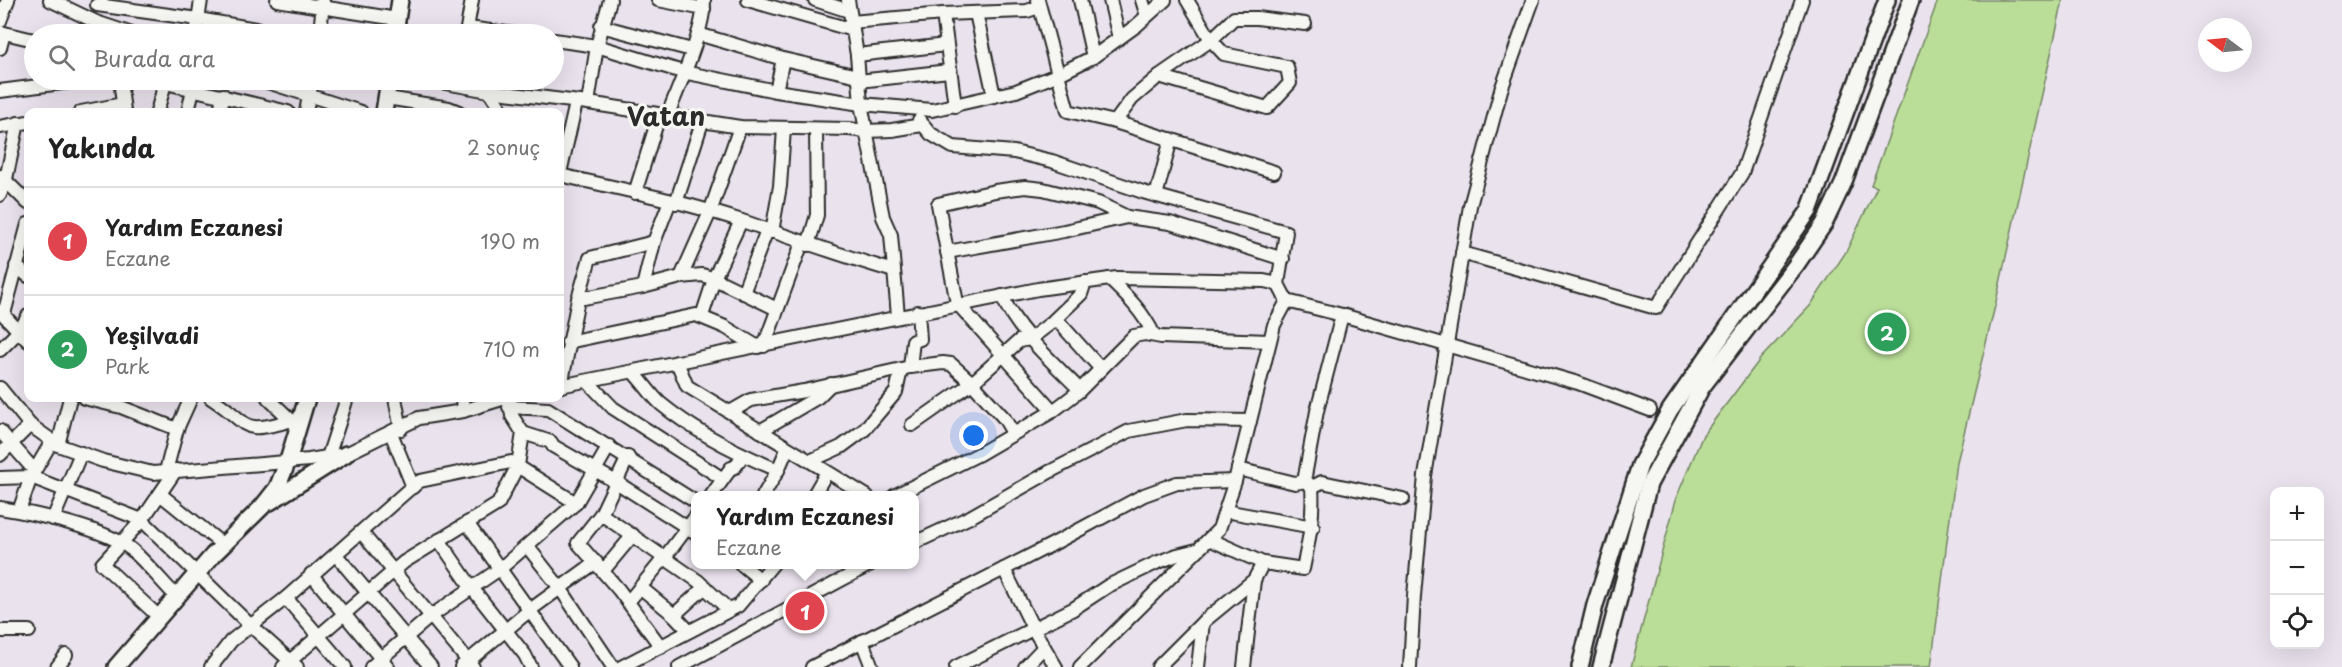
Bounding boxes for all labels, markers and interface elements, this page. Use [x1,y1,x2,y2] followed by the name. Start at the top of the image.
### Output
[2198,18,2252,72] north arrow
[24,24,564,90] search box
[45,41,78,74] icon: search
[93,41,215,74] text: Burada ara
[627,96,705,135] district label: Vatan
[48,128,155,167] text: Yakında
[467,132,540,162] text: 2 sonuç
[105,210,283,243] text: Yardım Eczanesi
[63,226,72,256] text: 1
[481,226,540,256] text: 190 m
[105,243,171,273] text: Eczane
[1868,310,1906,354] pin: 2
[105,318,199,351] text: Yeşilvadi
[60,334,75,364] text: 2
[483,334,540,364] text: 710 m
[105,351,150,381] text: Park
[959,421,988,450] your location
[2270,487,2324,649] map controls
[2270,487,2324,541] button: +
[691,491,919,569] popup
[716,499,894,532] text: Yardım Eczanesi
[716,532,782,562] text: Eczane
[2270,541,2324,595] button: −
[786,588,824,634] pin: 1
[2270,595,2324,649] button: locate

